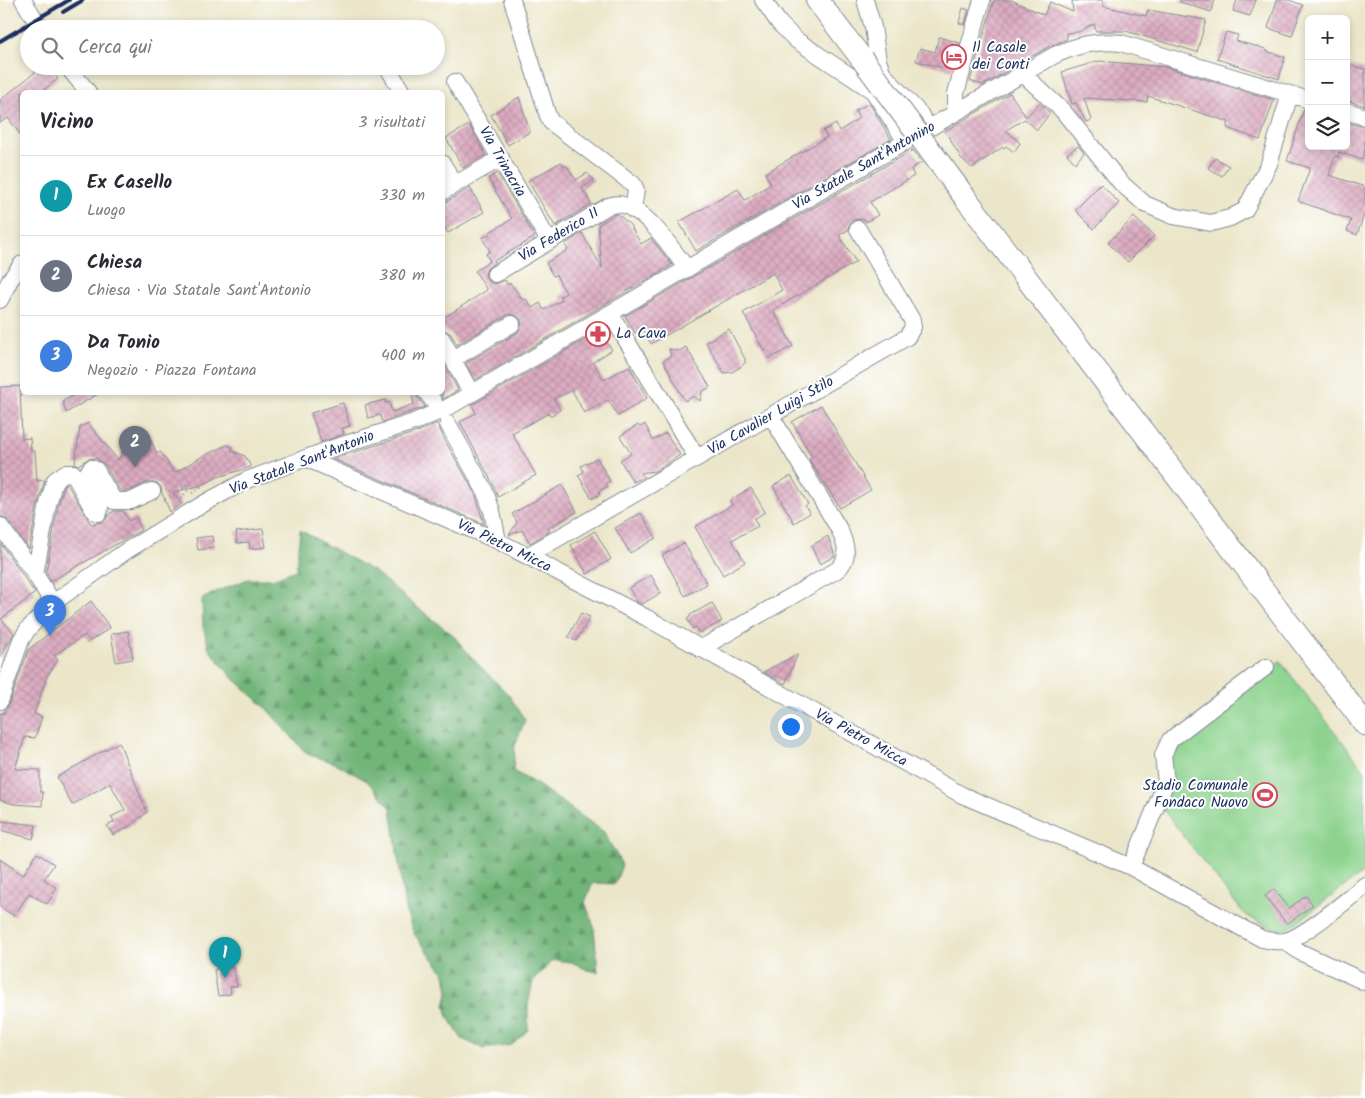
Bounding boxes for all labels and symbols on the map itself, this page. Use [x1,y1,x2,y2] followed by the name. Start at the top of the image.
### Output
[972,36,1030,77] place label: Il Casale dei Conti
[941,44,967,70] hotel icon: Il Casale dei Conti
[788,115,940,217] street label: Via Statale Sant'Antonino
[472,122,532,202] street label: Via Trinacria
[514,201,604,269] street label: Via Federico II
[585,321,611,347] pharmacy icon: La Cava
[616,322,667,346] place label: La Cava
[703,370,839,462] street label: Via Cavalier Luigi Stilo
[226,424,378,502] street label: Via Statale Sant'Antonio
[119,426,151,467] pin: 2
[453,513,555,579] street label: Via Pietro Micca
[34,595,66,636] pin: 3
[810,703,912,773] street label: Via Pietro Micca
[778,714,804,740] your location
[1143,774,1248,815] place label: Stadio Comunale Fondaco Nuovo
[1252,782,1278,808] sports icon: Stadio Comunale Fondaco Nuovo
[209,937,241,978] pin: 1

